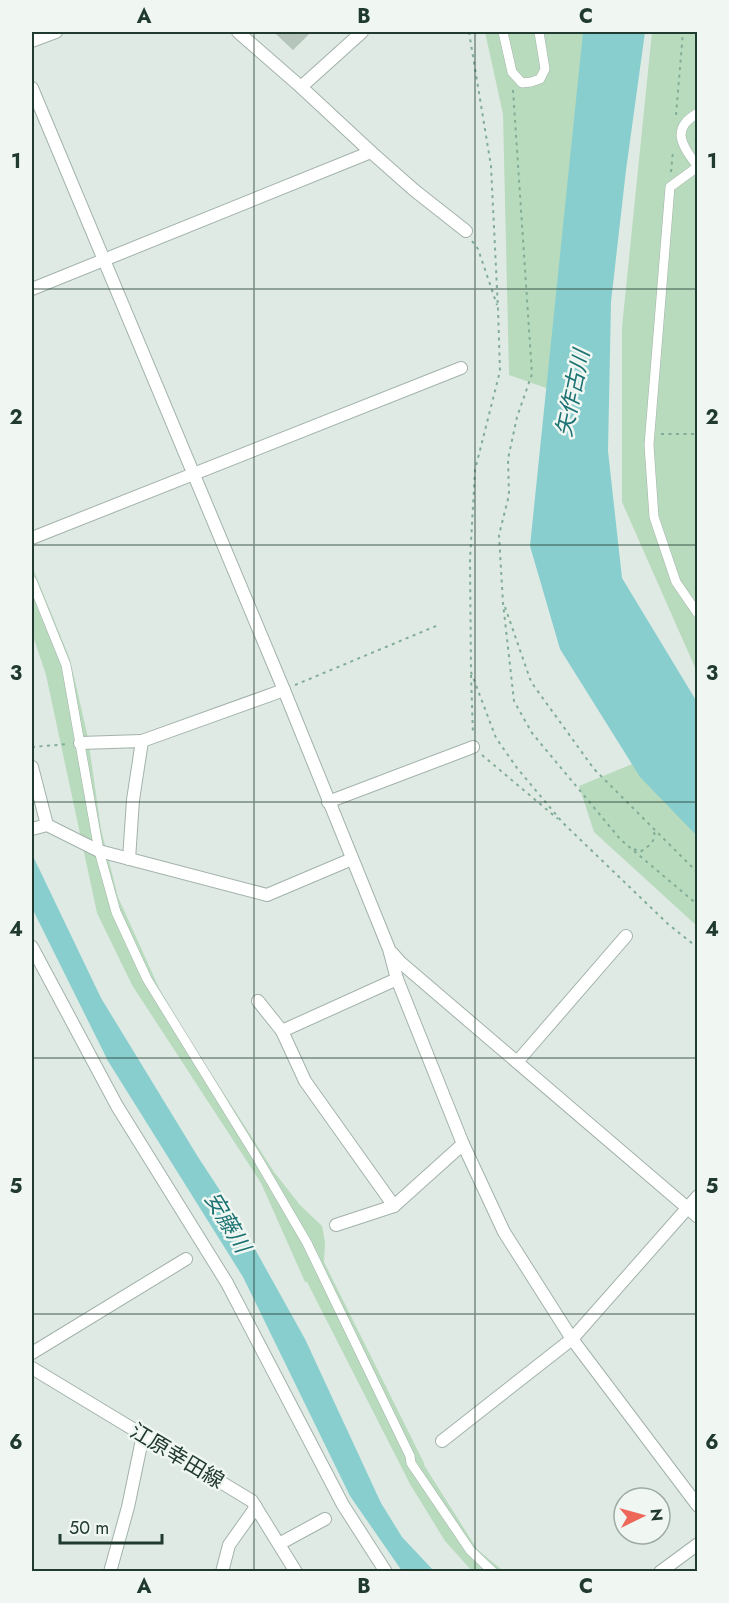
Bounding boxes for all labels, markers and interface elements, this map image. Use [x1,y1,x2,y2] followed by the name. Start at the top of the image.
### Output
[136,2,152,31] text: A
[357,2,371,31] text: B
[579,2,593,31] text: C
[11,147,21,176] text: 1
[707,147,717,176] text: 1
[547,345,597,439] water label: 矢作古川
[9,403,23,432] text: 2
[705,403,719,432] text: 2
[10,659,22,688] text: 3
[706,659,718,688] text: 3
[9,915,23,944] text: 4
[705,915,719,944] text: 4
[10,1172,23,1201] text: 5
[706,1172,719,1201] text: 5
[197,1185,260,1260] water label: 安藤川
[124,1416,230,1496] street label: 江原幸田線
[9,1428,23,1457] text: 6
[705,1428,719,1457] text: 6
[612,1486,672,1546] north arrow
[60,1507,162,1545] scale bar
[644,1507,668,1522] text: N
[69,1515,109,1541] text: 50 m
[136,1572,152,1601] text: A
[357,1572,371,1601] text: B
[579,1572,593,1601] text: C

